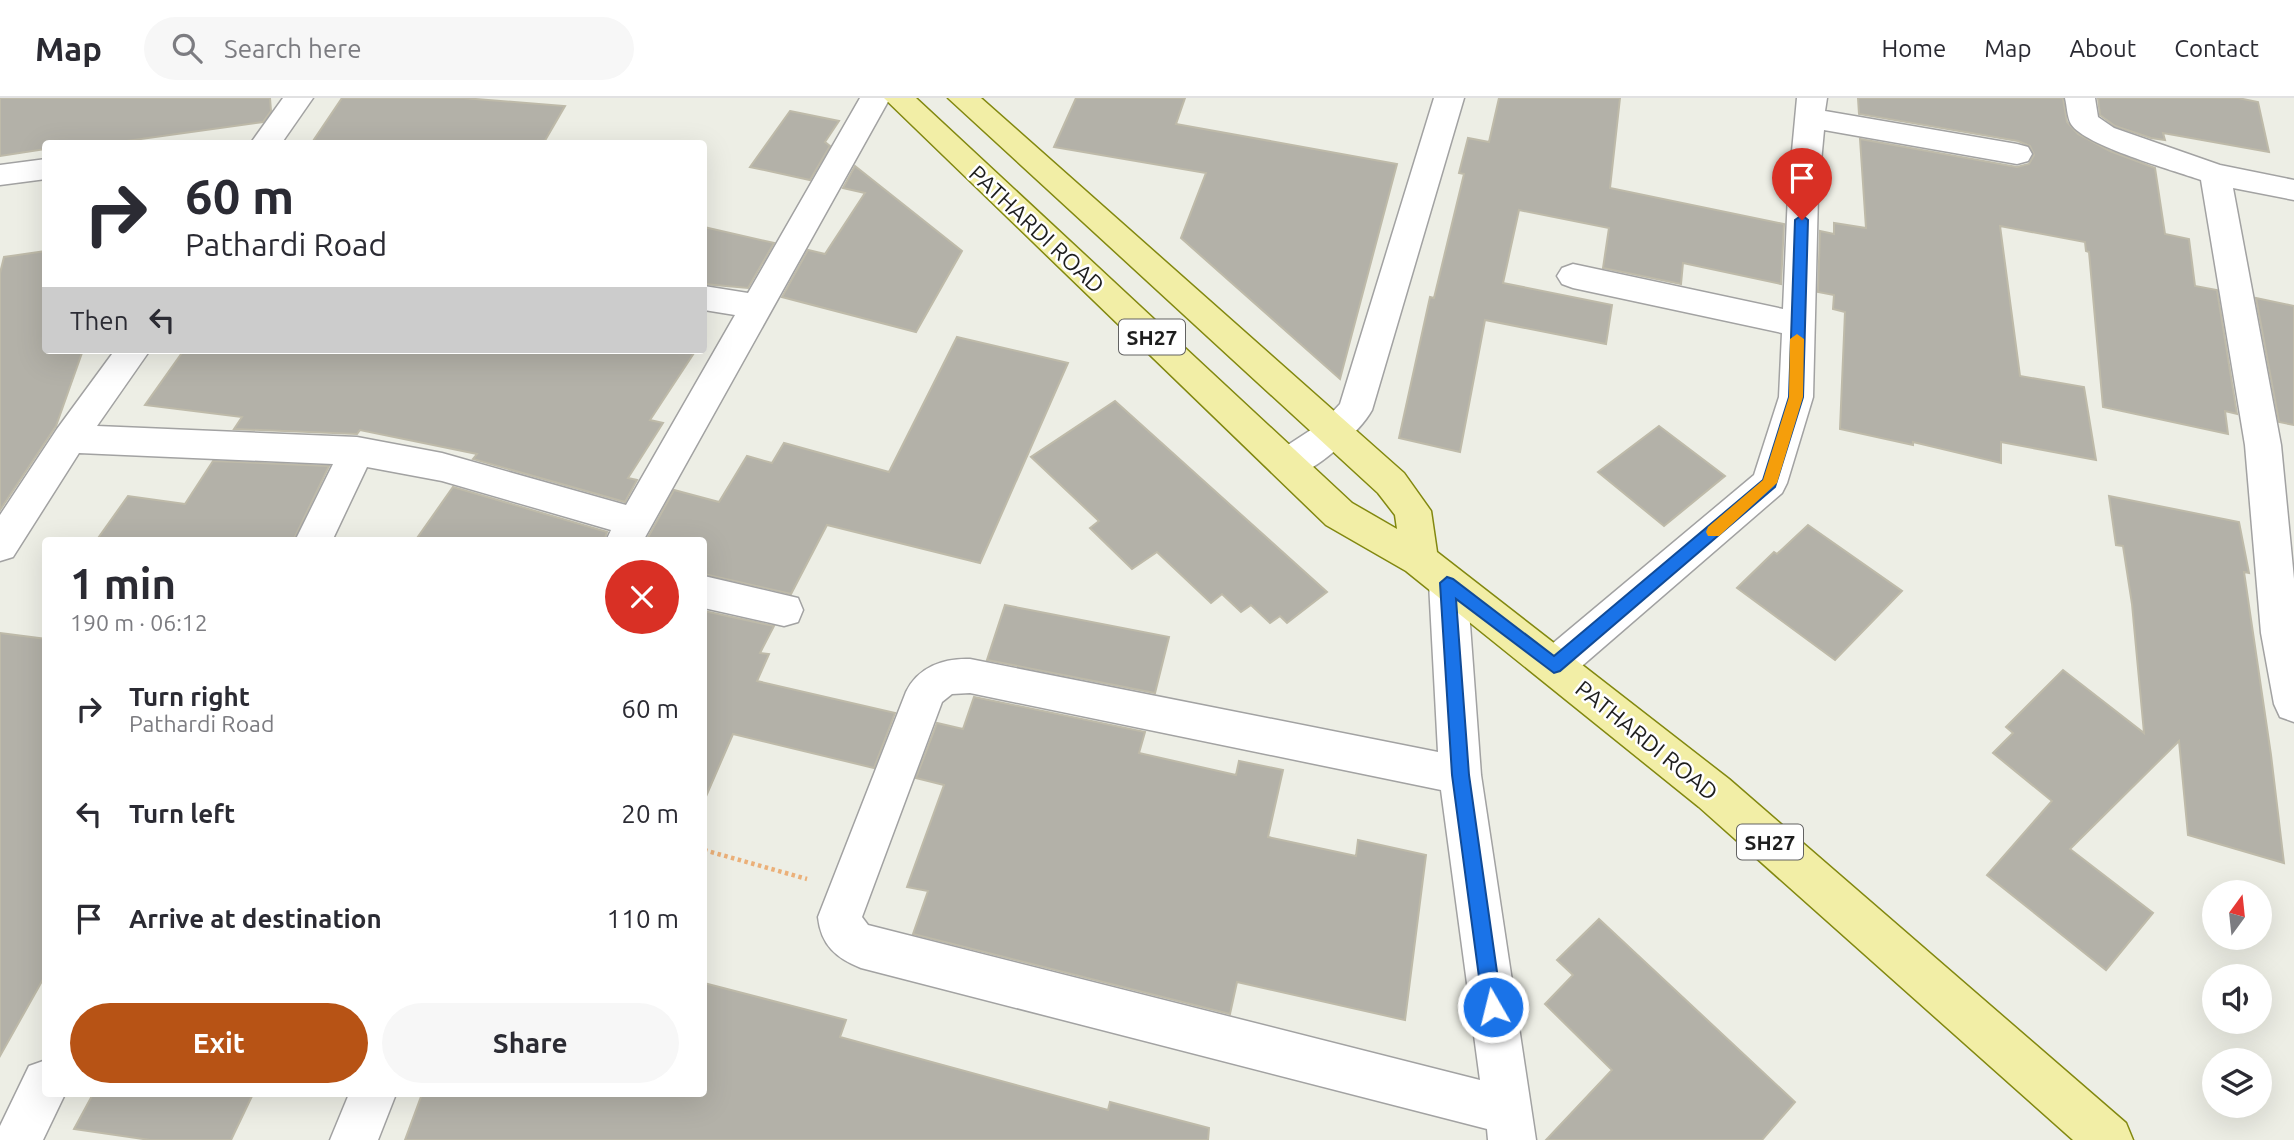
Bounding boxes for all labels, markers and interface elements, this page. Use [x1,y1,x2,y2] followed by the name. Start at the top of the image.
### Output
[144,17,634,80] search box
[168,29,206,67] icon: search
[35,30,102,67] text: Map
[224,34,362,63] text: Search here
[1881,35,1946,62] text: Home
[1984,35,2031,62] text: Map
[2069,35,2136,62] text: About
[2174,35,2259,62] text: Contact
[1772,148,1832,220] pin
[1783,159,1821,197] icon: arrive
[964,160,1110,298] street label: PATHARDI ROAD
[70,168,161,259] icon: right
[185,168,294,223] text: 60 m
[185,226,387,262] text: Pathardi Road
[143,301,181,339] icon: left
[70,306,129,335] text: Then
[1119,320,1185,354] road number: SH27
[70,560,176,607] text: 1 min
[605,560,679,634] button: close
[70,610,208,635] text: 190 m · 06:12
[1571,675,1723,805] street label: PATHARDI ROAD
[129,682,250,711] text: Turn right
[70,690,108,728] icon: right
[621,694,679,723] text: 60 m
[129,711,274,736] text: Pathardi Road
[70,795,108,833] icon: left
[129,799,235,828] text: Turn left
[621,799,679,828] text: 20 m
[1737,824,1803,860] road number: SH27
[2202,880,2272,950] north arrow
[2202,880,2272,1118] map controls
[70,900,108,938] icon: arrive
[129,904,382,933] text: Arrive at destination
[607,904,679,933] text: 110 m
[2202,964,2272,1034] button: sound
[1456,970,1530,1044] position arrow
[70,1003,368,1083] button: Exit
[382,1003,679,1083] button: Share
[2202,1048,2272,1118] button: layers

